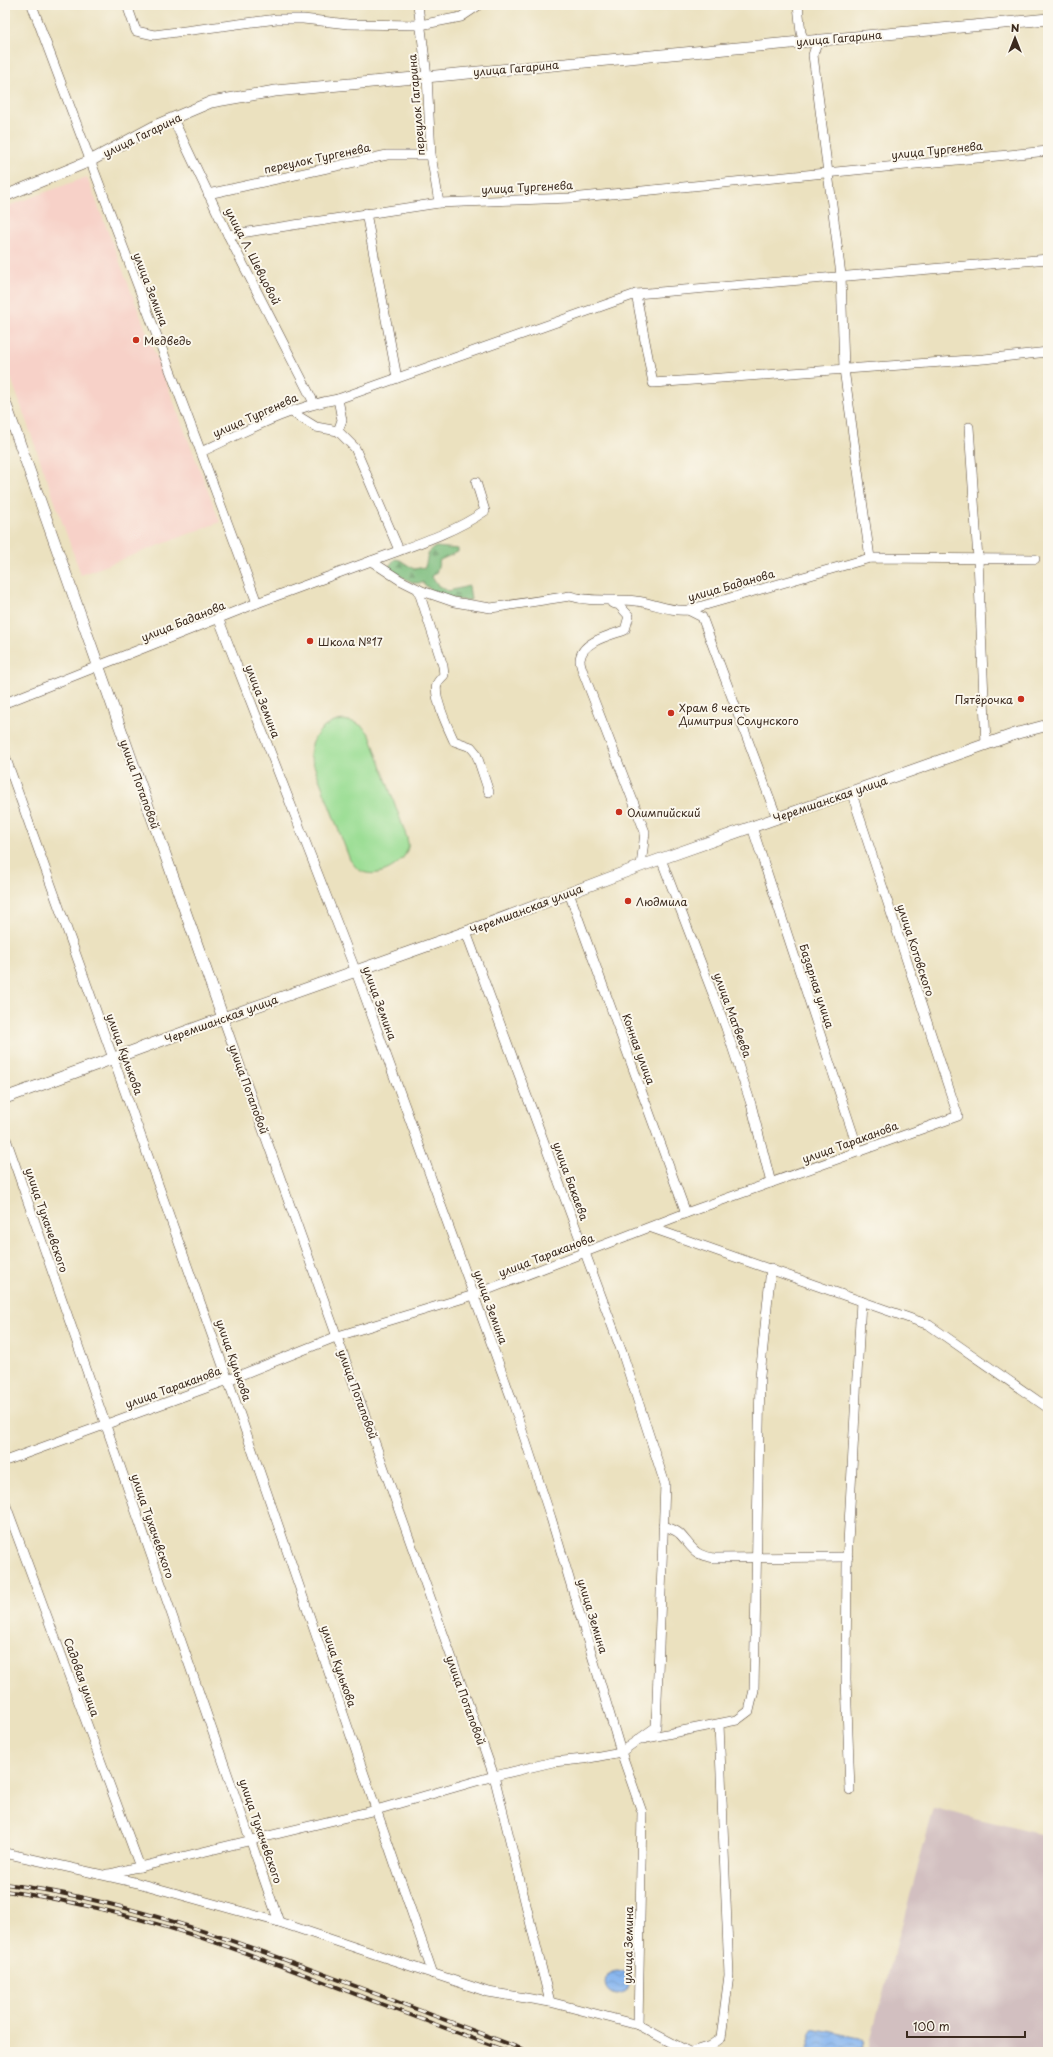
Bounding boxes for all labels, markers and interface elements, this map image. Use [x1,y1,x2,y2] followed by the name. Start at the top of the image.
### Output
[995,18,1035,58] north arrow
[1011,19,1020,36] text: N
[795,26,883,50] street label: улица Гагарина
[403,53,429,156] street label: переулок Гагарина
[472,56,560,80] street label: улица Гагарина
[100,109,184,161] street label: улица Гагарина
[890,137,984,163] street label: улица Тургенева
[262,138,372,178] street label: переулок Тургенева
[481,176,573,198] street label: улица Тургенева
[221,204,285,308] street label: улица Л. Шевцовой
[129,250,173,328] street label: улица Земина
[144,332,191,349] place label: Медведь
[131,335,141,345] marker: Медведь
[210,389,301,441] street label: улица Тургенева
[686,564,776,606] street label: улица Баданова
[138,596,228,646] street label: улица Баданова
[318,633,383,650] place label: Школа №17
[305,636,315,646] marker: Школа №17
[241,662,285,740] street label: улица Земина
[955,691,1013,708] place label: Пятёрочка
[1016,694,1026,704] marker: Пятёрочка
[678,699,799,729] place label: Храм в честь Димитрия Солунского
[666,708,676,718] marker: Храм в честь Димитрия Солунского
[116,737,164,831] street label: улица Потаповой
[771,771,889,827] street label: Черемшанская улица
[627,804,700,821] place label: Олимпийский
[614,807,624,817] marker: Олимпийский
[467,880,585,938] street label: Черемшанская улица
[636,893,687,910] place label: Людмила
[623,896,633,906] marker: Людмила
[893,902,939,998] street label: улица Котовского
[795,942,839,1030] street label: Базарная улица
[359,964,401,1042] street label: улица Земина
[710,970,756,1060] street label: улица Матвеева
[162,991,280,1047] street label: Черемшанская улица
[102,1011,148,1097] street label: улица Кулькова
[618,1011,660,1087] street label: Конная улица
[225,1042,273,1136] street label: улица Потаповой
[800,1117,901,1167] street label: улица Тараканова
[549,1139,593,1223] street label: улица Бакаева
[21,1165,73,1275] street label: улица Тухачевского
[496,1229,596,1281] street label: улица Тараканова
[470,1268,512,1346] street label: улица Земина
[212,1317,256,1403] street label: улица Кулькова
[334,1347,382,1441] street label: улица Потаповой
[123,1362,224,1412] street label: улица Тараканова
[127,1471,179,1581] street label: улица Тухачевского
[574,1576,612,1656] street label: улица Земина
[317,1623,361,1709] street label: улица Кулькова
[60,1635,104,1719] street label: Садовая улица
[442,1653,490,1747] street label: улица Потаповой
[235,1776,287,1886] street label: улица Тухачевского
[619,1906,637,1984] street label: улица Земина
[907,2013,1025,2039] scale bar
[913,2017,950,2035] text: 100 m

